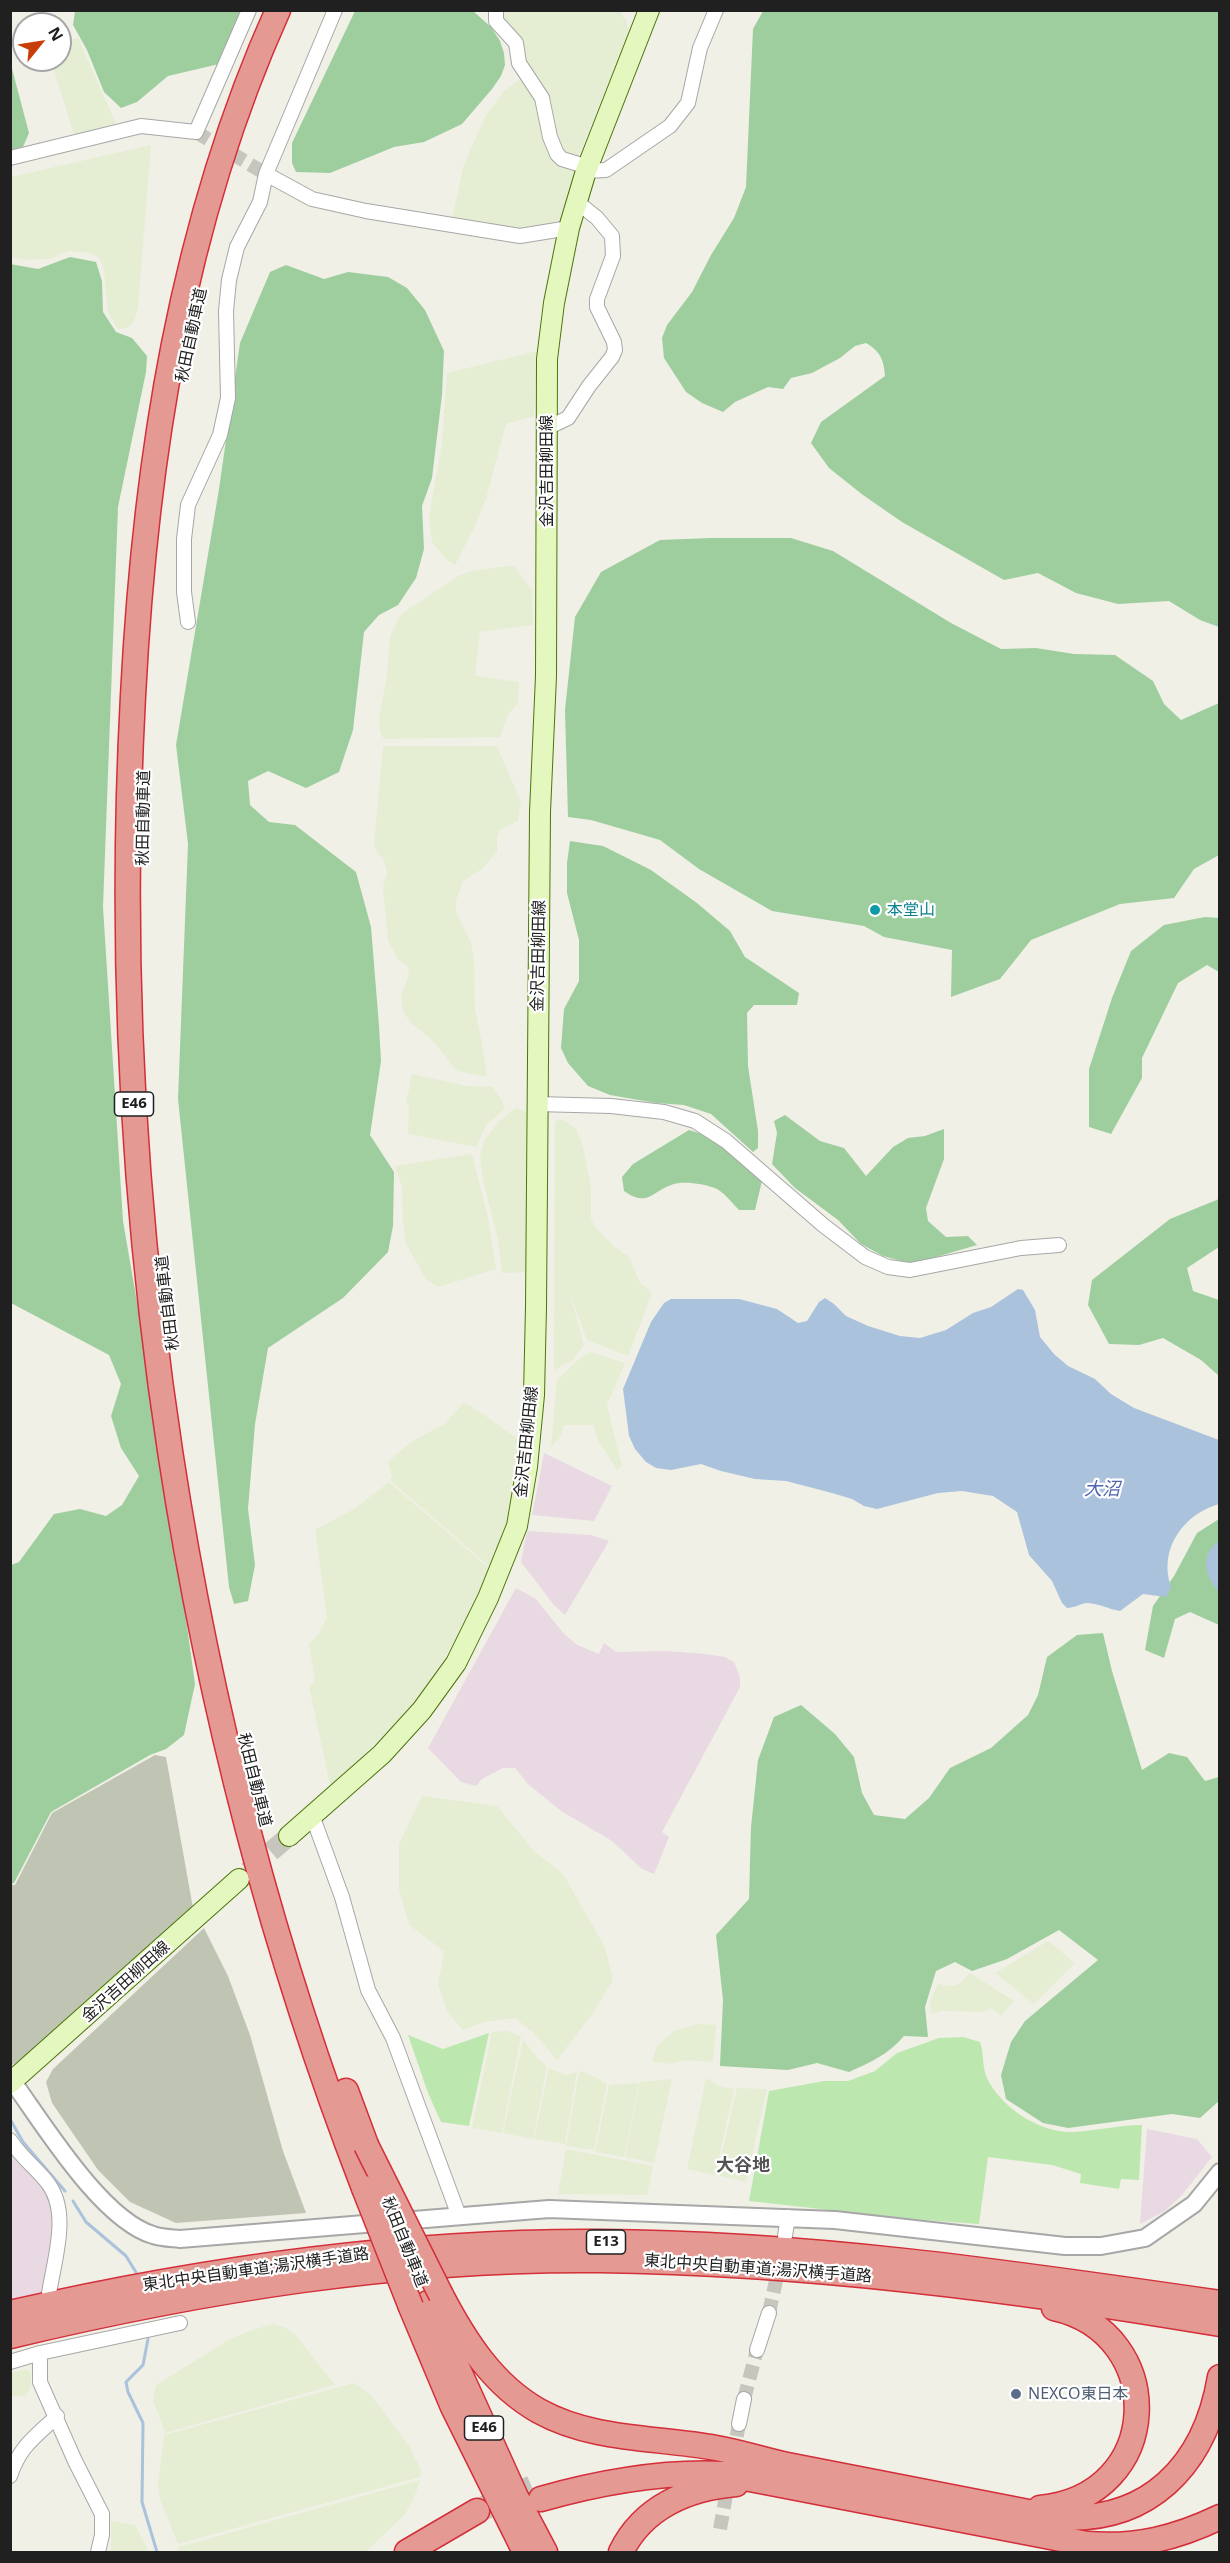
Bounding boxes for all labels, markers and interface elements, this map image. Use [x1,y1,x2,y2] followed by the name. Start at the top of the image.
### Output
[12,12,72,72] north arrow
[43,23,69,45] text: N
[173,286,211,384] street label: 秋田自動車道
[537,415,557,527] street label: 金沢吉田柳田線
[134,770,154,866] street label: 秋田自動車道
[528,900,550,1012] street label: 金沢吉田柳田線
[887,900,935,920] place label: 本堂山
[868,903,882,917] marker: 本堂山
[114,1092,154,1116] road number: E46
[153,1254,183,1352] street label: 秋田自動車道
[512,1385,542,1499] street label: 金沢吉田柳田線
[1084,1479,1120,1501] water label: 大沼
[233,1731,275,1829] street label: 秋田自動車道
[78,1937,174,2027] street label: 金沢吉田柳田線
[716,2155,770,2177] district label: 大谷地
[377,2194,431,2290] street label: 秋田自動車道
[586,2230,626,2254] road number: E13
[142,2245,370,2295] street label: 東北中央自動車道;湯沢横手道路
[643,2251,873,2287] street label: 東北中央自動車道;湯沢横手道路
[1028,2384,1128,2404] place label: NEXCO東日本
[1009,2387,1023,2401] marker: NEXCO東日本
[464,2416,504,2440] road number: E46

